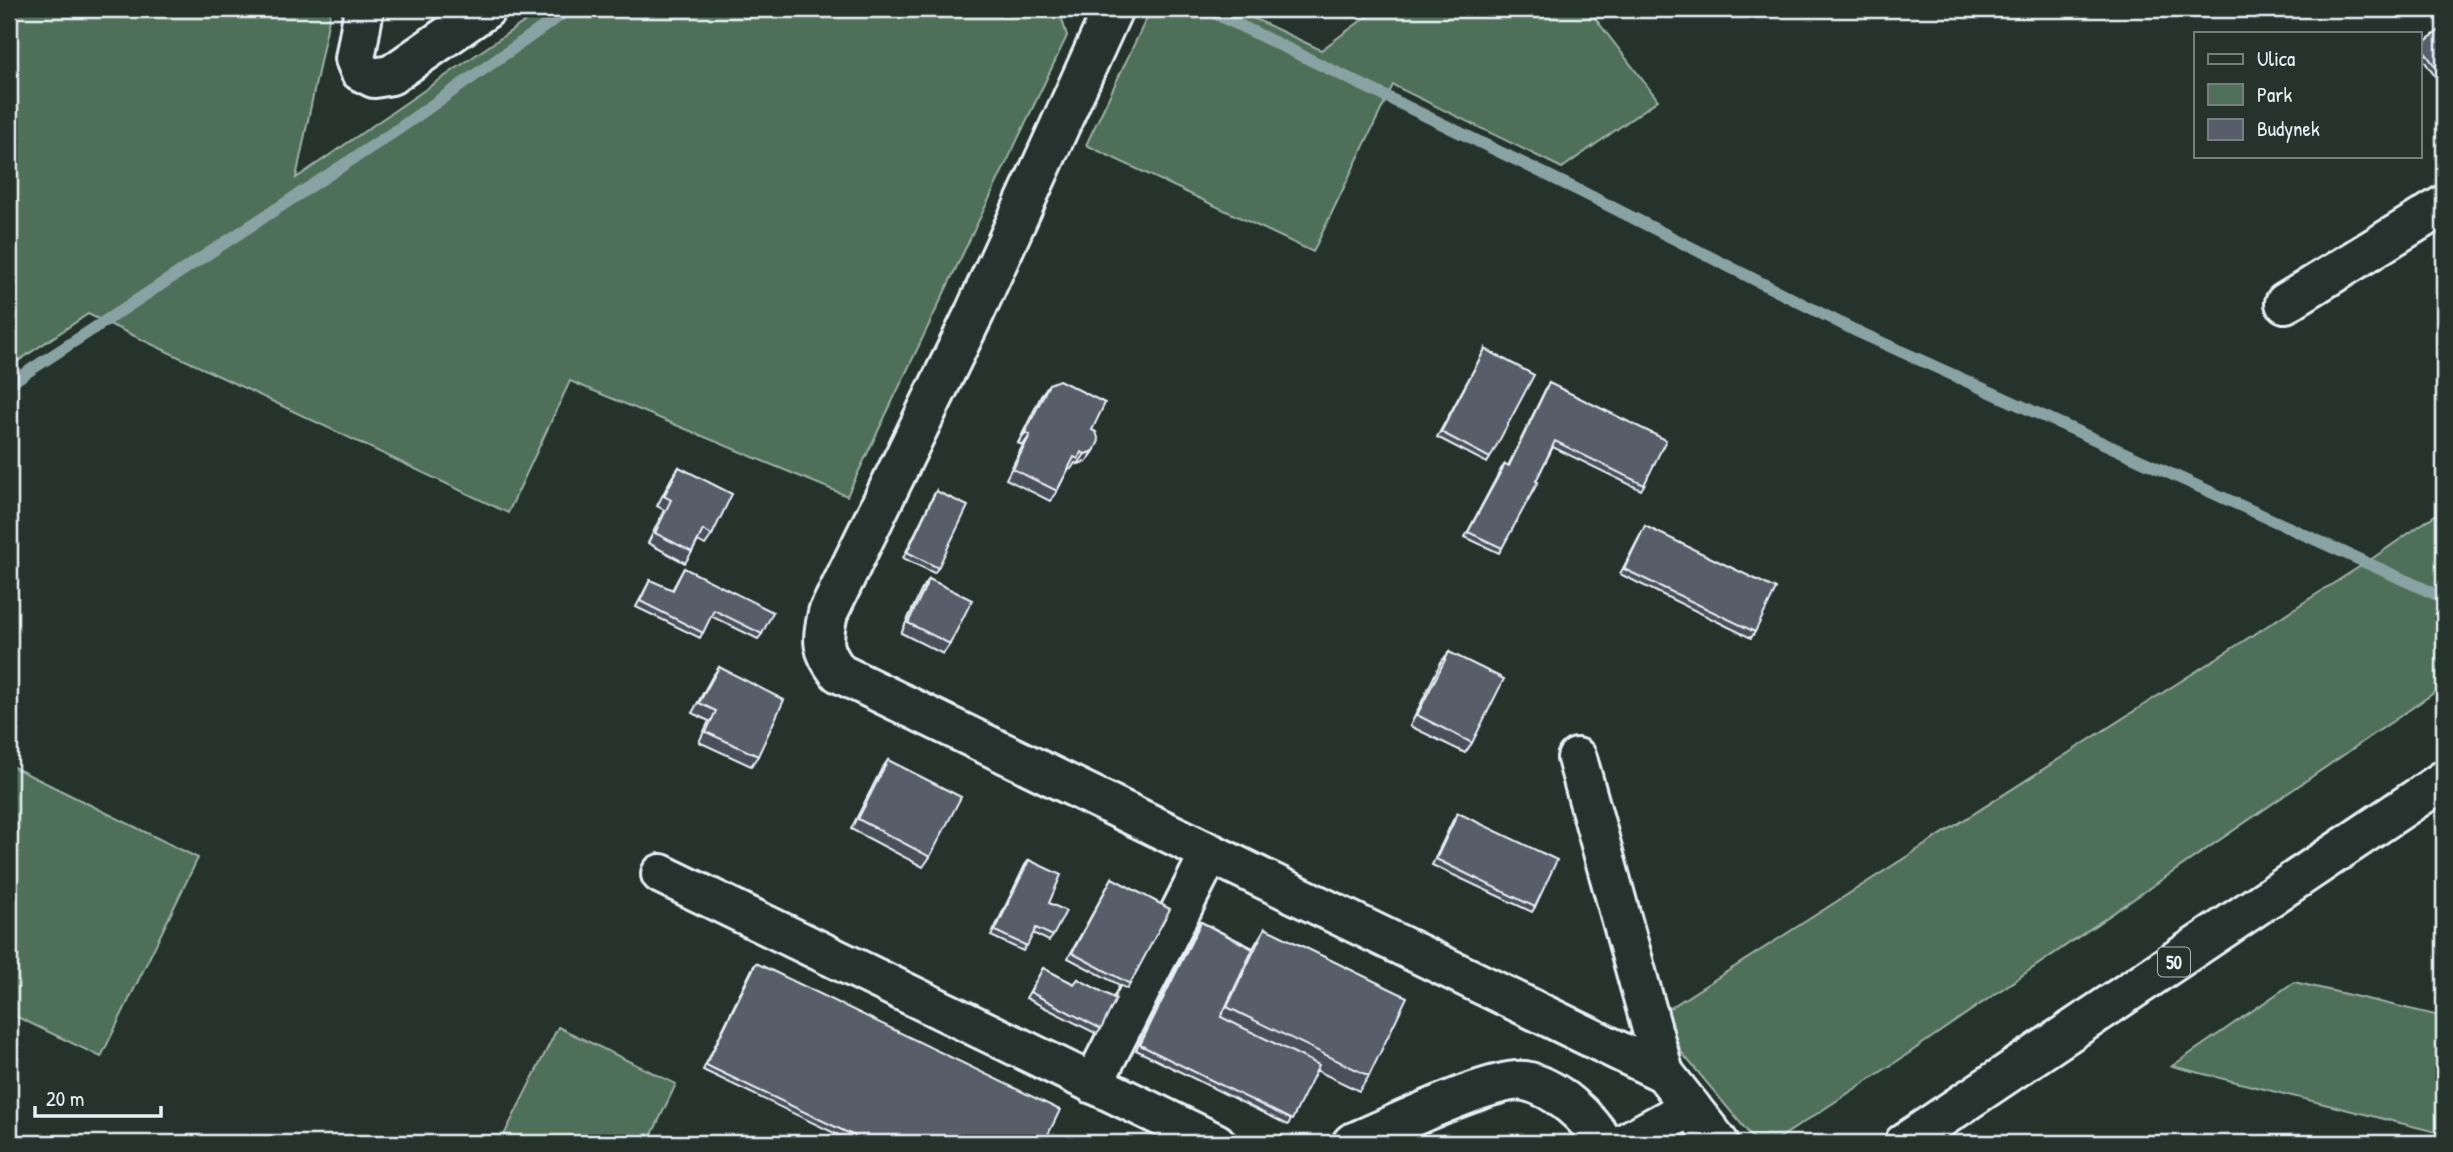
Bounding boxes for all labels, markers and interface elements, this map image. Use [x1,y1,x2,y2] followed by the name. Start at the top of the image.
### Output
[2194,32,2422,158] legend
[2257,44,2295,73] text: Ulica
[2257,80,2292,109] text: Park
[2257,114,2320,143] text: Budynek
[2158,947,2190,976] road number: 50
[35,1075,161,1119] scale bar
[46,1084,84,1113] text: 20 m

